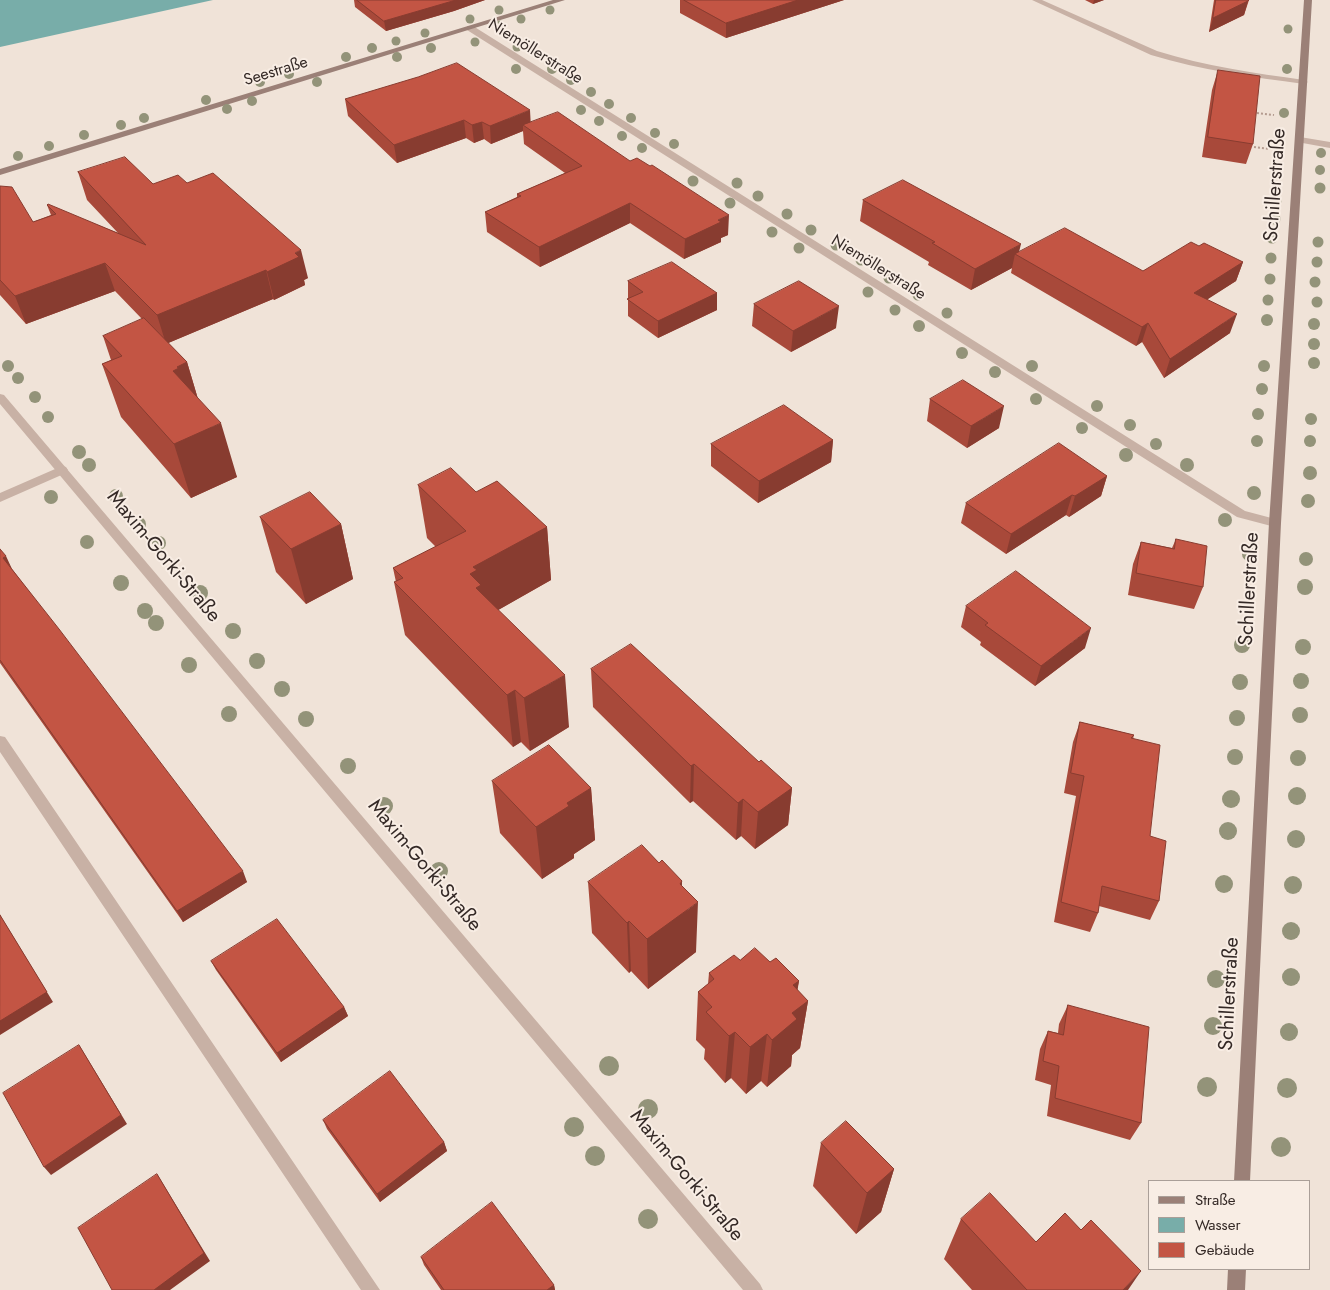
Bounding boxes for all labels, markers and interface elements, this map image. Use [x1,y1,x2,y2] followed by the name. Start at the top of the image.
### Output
[484,15,586,89] street label: Niemöllerstraße
[242,53,310,91] street label: Seestraße
[1260,128,1292,242] street label: Schillerstraße
[827,231,929,305] street label: Niemöllerstraße
[101,486,225,628] street label: Maxim-Gorki-Straße
[1235,532,1265,646] street label: Schillerstraße
[362,795,486,937] street label: Maxim-Gorki-Straße
[1215,937,1245,1051] street label: Schillerstraße
[624,1105,748,1247] street label: Maxim-Gorki-Straße
[1148,1180,1310,1270] legend
[1195,1189,1235,1211] text: Straße
[1195,1214,1241,1236] text: Wasser
[1195,1239,1254,1261] text: Gebäude

